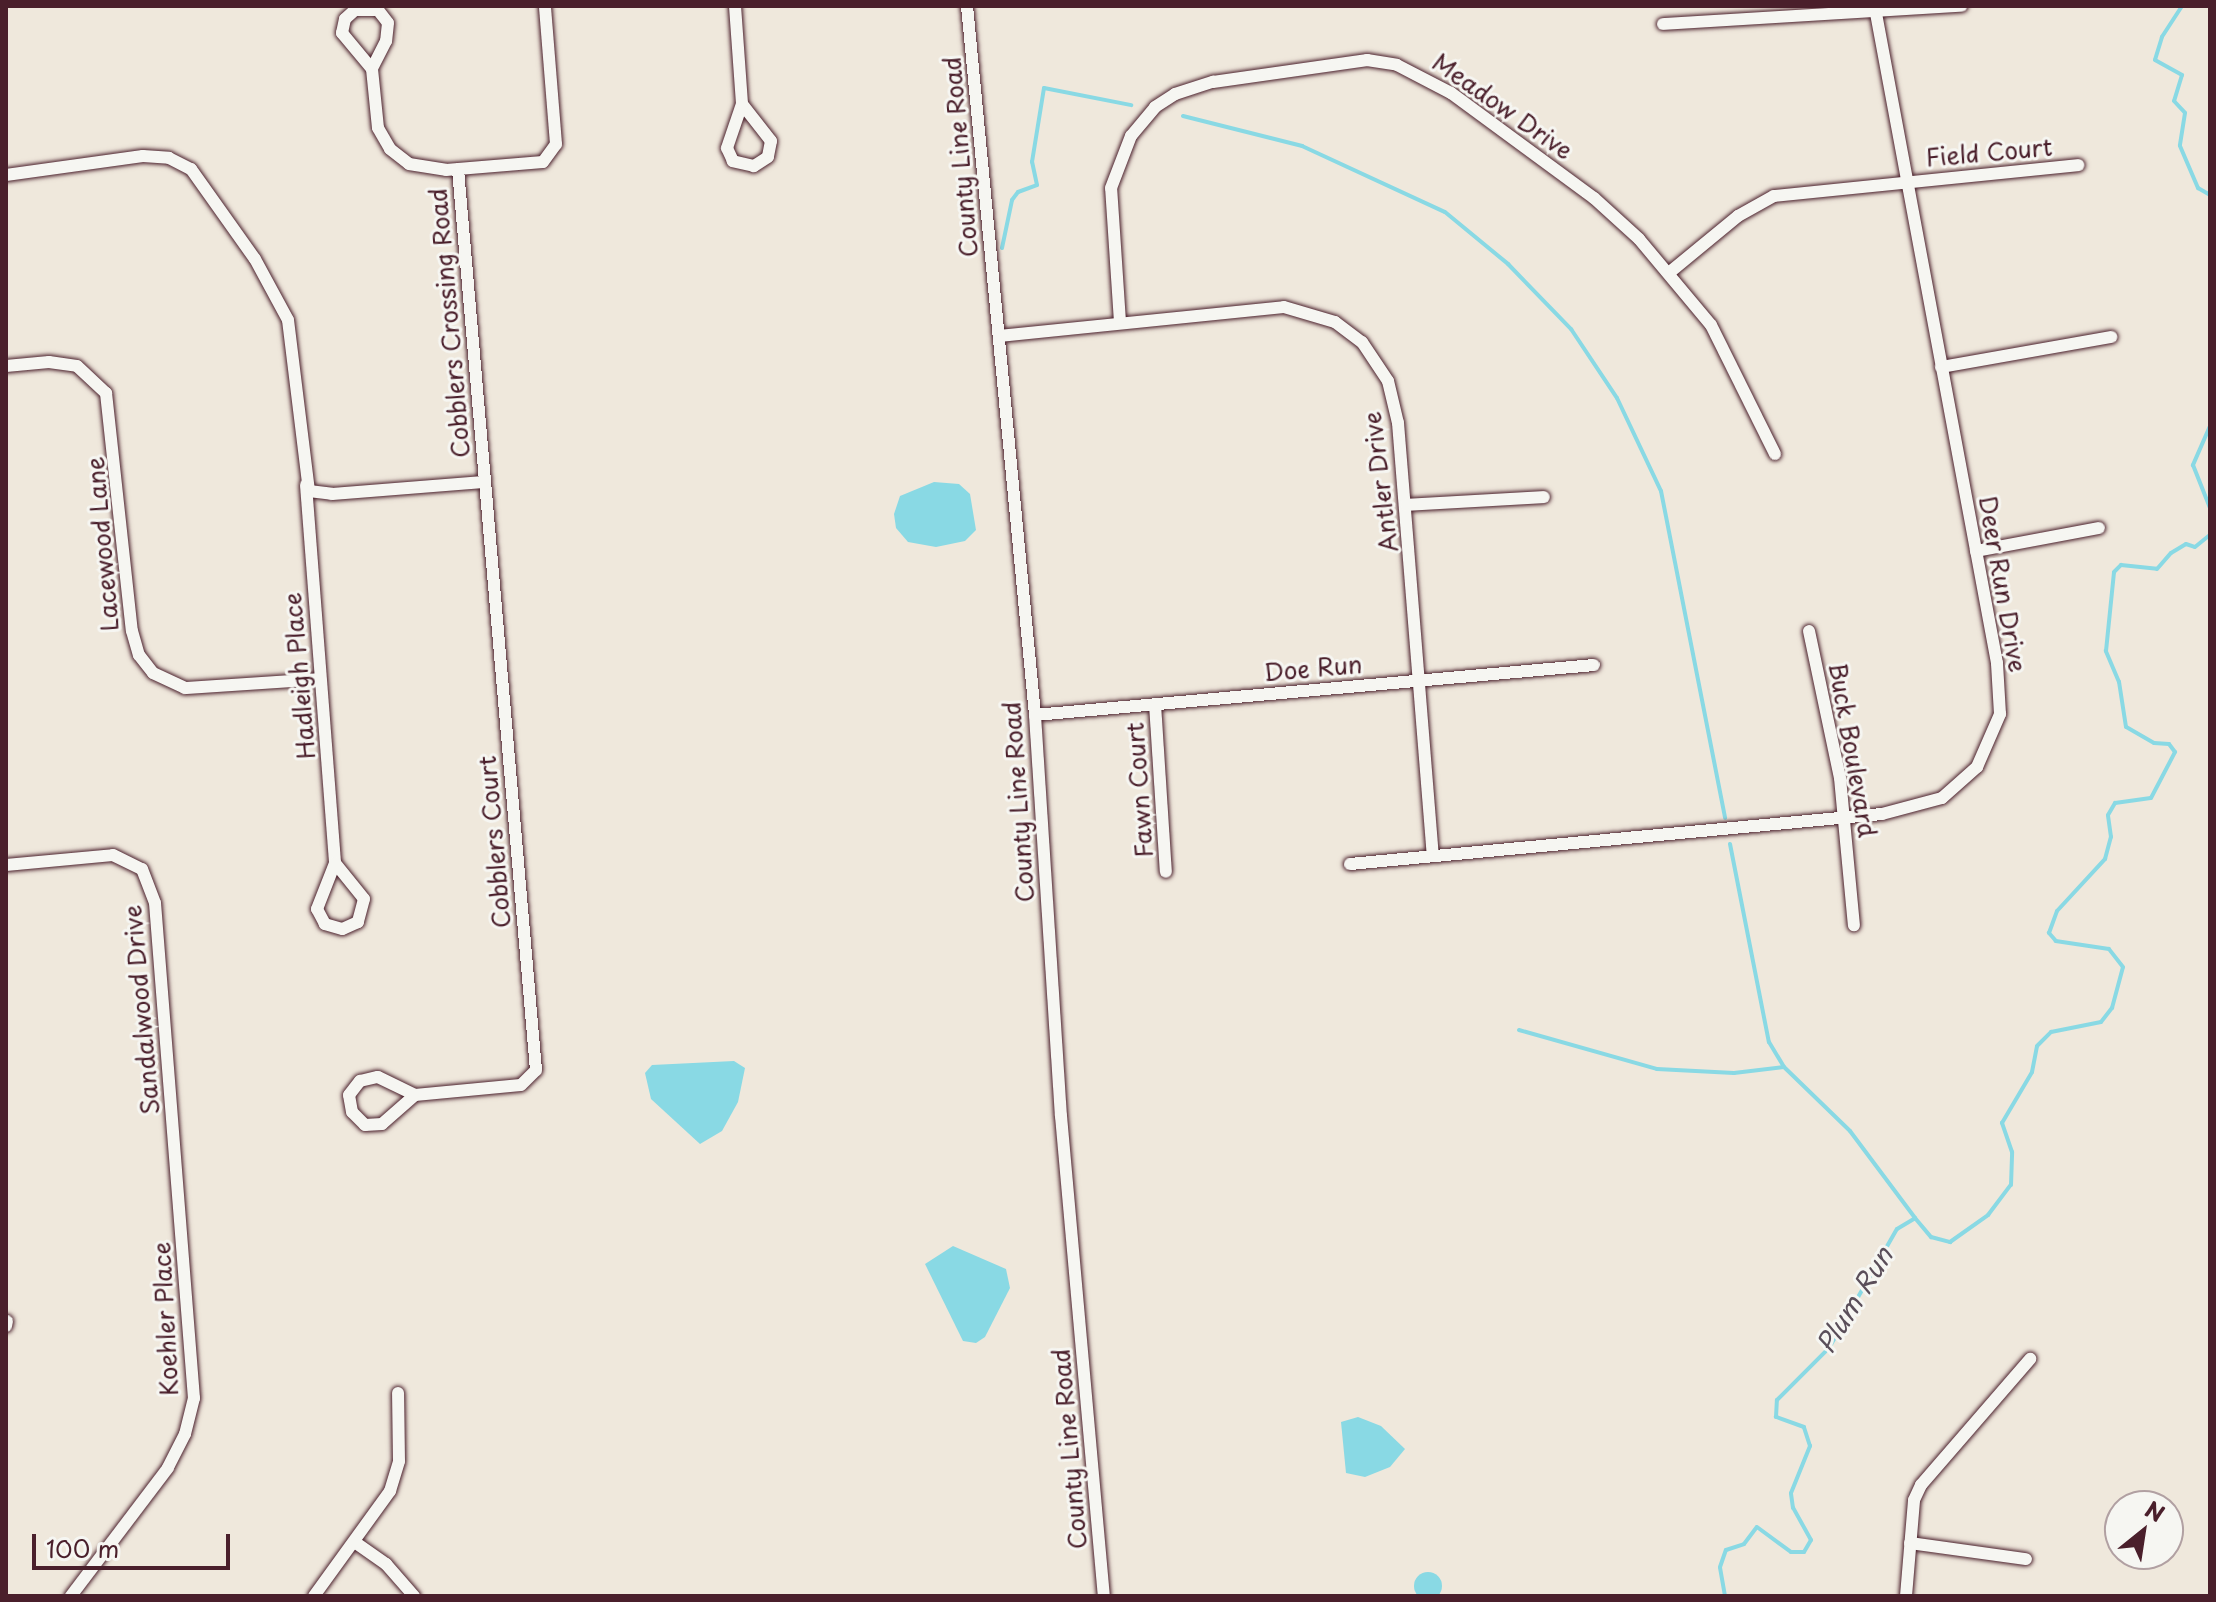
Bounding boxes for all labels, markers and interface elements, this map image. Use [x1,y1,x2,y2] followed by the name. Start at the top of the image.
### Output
[1427,47,1579,165] street label: Meadow Drive
[937,54,983,260] street label: County Line Road
[1924,132,2054,172] street label: Field Court
[423,187,475,459] street label: Cobblers Crossing Road
[1357,409,1403,555] street label: Antler Drive
[80,455,124,633] street label: Lacewood Lane
[1973,494,2033,674] street label: Deer Run Drive
[277,591,321,761] street label: Hadleigh Place
[1263,649,1363,687] street label: Doe Run
[1823,659,1883,841] street label: Buck Boulevard
[997,699,1039,905] street label: County Line Road
[1120,722,1158,858] street label: Fawn Court
[472,755,516,929] street label: Cobblers Court
[117,903,165,1117] street label: Sandalwood Drive
[147,1240,183,1398] street label: Koehler Place
[1809,1241,1899,1359] water label: Plum Run
[1046,1346,1092,1552] street label: County Line Road
[2104,1490,2184,1570] north arrow
[2139,1492,2171,1529] text: N
[36,1518,234,1568] scale bar
[46,1530,119,1566] text: 100 m

